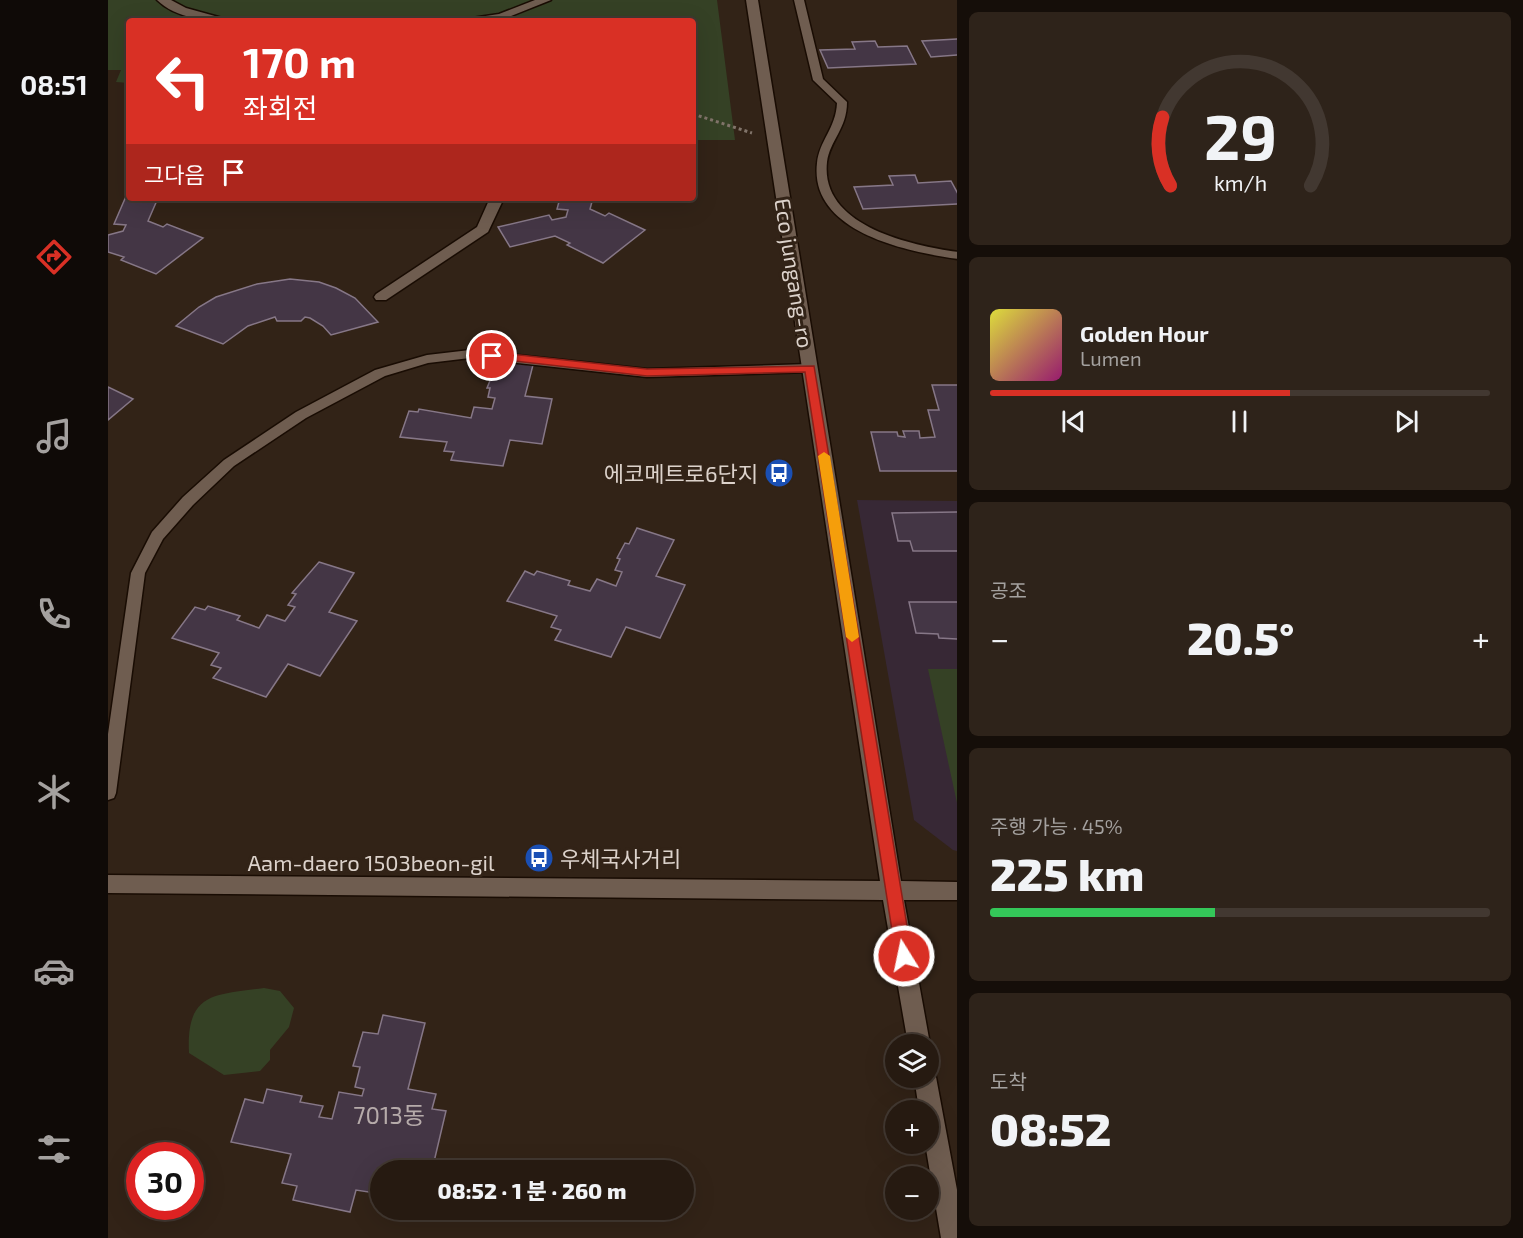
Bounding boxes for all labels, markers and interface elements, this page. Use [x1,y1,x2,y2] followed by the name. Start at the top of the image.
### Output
[243,36,356,86] text: 170 m
[144,42,222,120] icon: left
[20,68,88,100] text: 08:51
[243,91,318,123] text: 좌회전
[1203,98,1277,173] text: 29
[217,156,250,189] icon: arrive
[144,161,205,187] text: 그다음
[1213,170,1267,195] text: km/h
[769,196,820,350] street label: Eco jungang-ro
[33,236,75,278] icon: directions
[1080,320,1209,346] text: Golden Hour
[466,330,517,381] pin
[475,339,508,372] icon: arrive
[1080,346,1142,370] text: Lumen
[1057,405,1090,438] icon: previous
[1223,405,1256,438] icon: pause
[1390,405,1423,438] icon: next
[33,415,75,457] icon: music
[763,457,795,489] bus stop icon: 에코메트로6단지
[604,460,758,486] place label: 에코메트로6단지
[990,578,1027,602] text: 공조
[33,593,75,635] icon: phone
[1187,610,1294,664] text: 20.5°
[990,618,1009,658] text: −
[1472,618,1490,658] text: +
[33,771,75,813] icon: climate
[990,814,1123,838] text: 주행 가능 · 45%
[523,842,555,874] bus stop icon: 우체국사거리
[560,845,681,871] place label: 우체국사거리
[990,846,1144,900] text: 225 km
[247,849,495,875] street label: Aam-daero 1503beon-gil
[872,924,936,988] position arrow
[33,950,75,992] icon: car
[885,1034,939,1220] map controls
[885,1034,939,1088] button: layers
[990,1069,1027,1093] text: 도착
[353,1100,425,1129] house number: 7013동
[885,1100,939,1154] button: +
[990,1101,1111,1155] text: 08:52
[33,1128,75,1170] icon: filters
[126,1142,204,1220] speed limit sign: 30
[885,1166,939,1220] button: −
[438,1177,626,1203] text: 08:52 · 1 분 · 260 m

